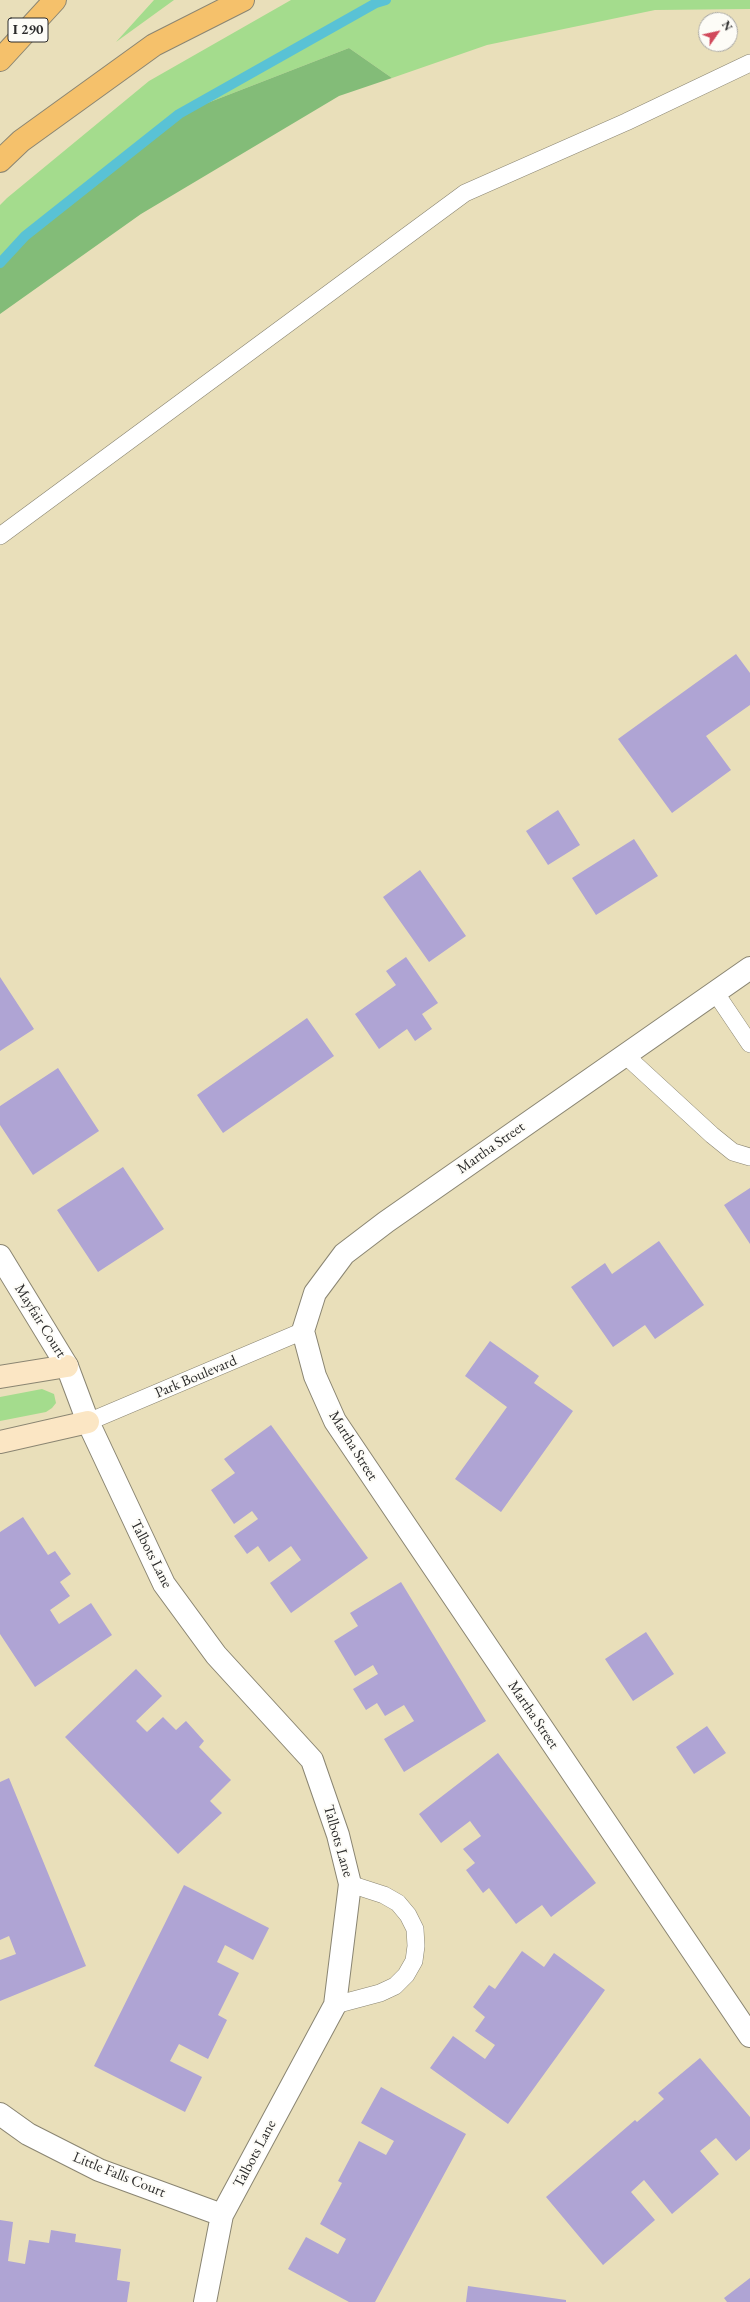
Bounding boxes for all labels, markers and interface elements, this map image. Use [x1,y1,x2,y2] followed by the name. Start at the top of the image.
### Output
[698,12,738,52] north arrow
[8,18,48,42] road number: I 290
[719,18,735,33] text: N
[454,1118,528,1178] street label: Martha Street
[10,1281,70,1361] street label: Mayfair Court
[152,1352,240,1402] street label: Park Boulevard
[325,1408,381,1484] street label: Martha Street
[126,1517,176,1591] street label: Talbots Lane
[504,1677,562,1753] street label: Martha Street
[319,1803,357,1879] street label: Talbots Lane
[230,2117,280,2191] street label: Talbots Lane
[70,2148,168,2202] street label: Little Falls Court

